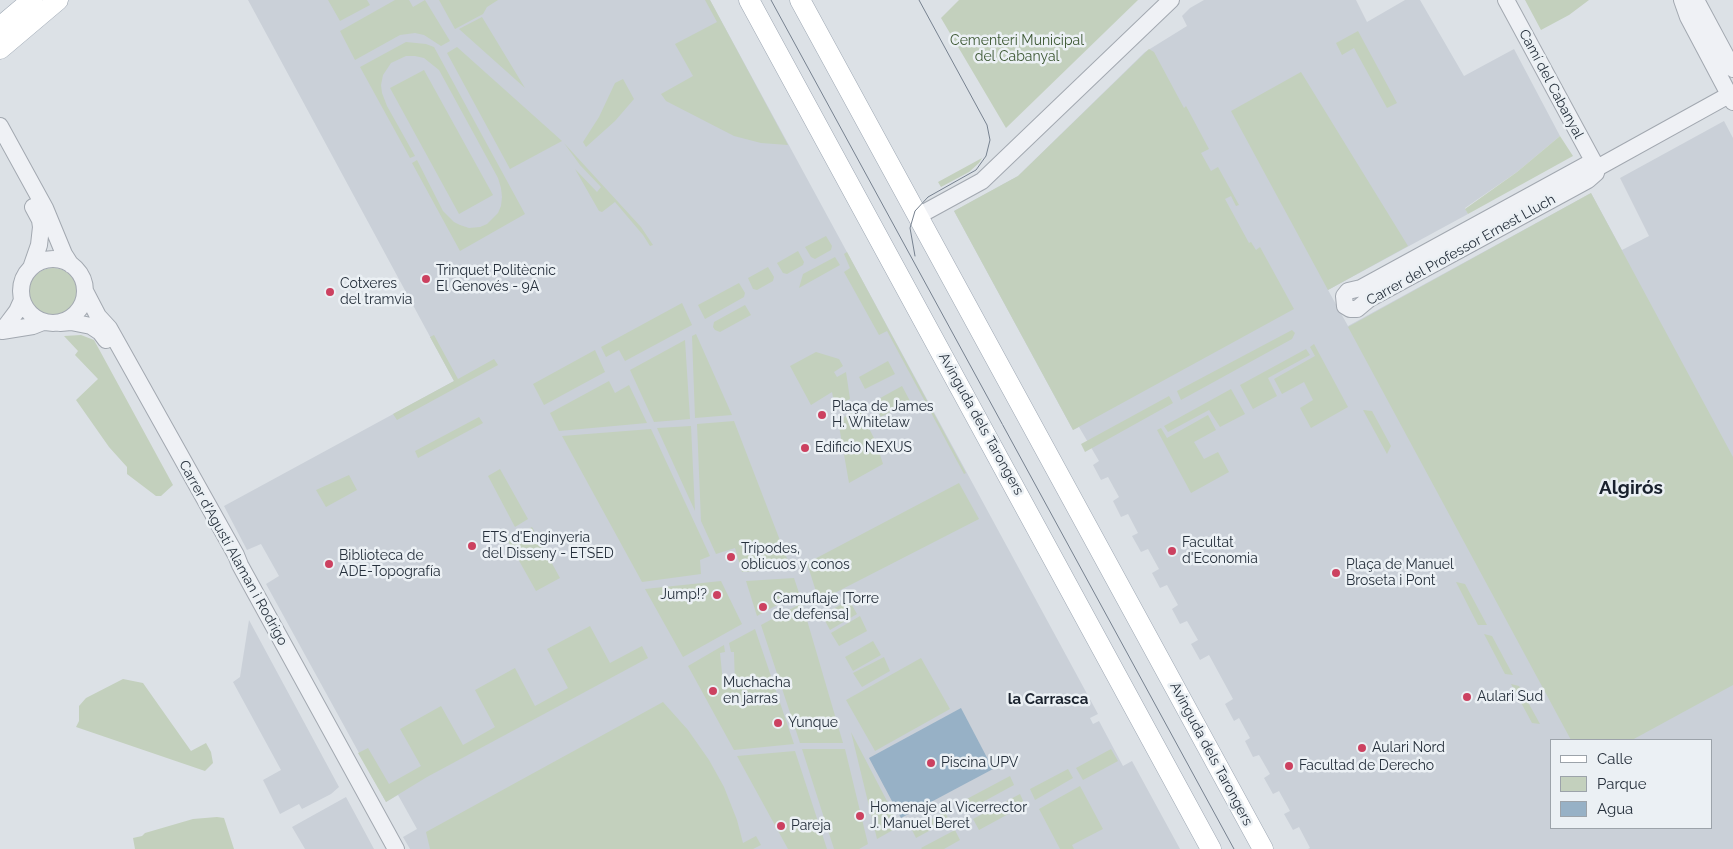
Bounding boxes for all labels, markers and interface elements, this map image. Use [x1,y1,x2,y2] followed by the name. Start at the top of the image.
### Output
[1515,26,1587,142] street label: Camí del Cabanyal
[950,33,1084,65] park label: Cementeri Municipal del Cabanyal
[1364,191,1558,309] street label: Carrer del Professor Ernest Lluch
[436,263,556,296] place label: Trinquet Politècnic El Genovés - 9A
[420,273,432,285] marker: Trinquet Politècnic El Genovés - 9A
[340,276,412,308] place label: Cotxeres del tramvia
[324,286,336,298] marker: Cotxeres del tramvia
[935,350,1027,498] street label: Avinguda dels Tarongers
[832,399,934,432] place label: Plaça de James H. Whitelaw
[816,409,828,421] marker: Plaça de James H. Whitelaw
[815,440,912,456] place label: Edificio NEXUS
[799,442,811,454] marker: Edificio NEXUS
[175,458,291,648] street label: Carrer d'Agustí Alaman i Rodrigo
[1599,477,1663,499] district label: Algirós
[482,530,614,562] place label: ETS d'Enginyeria del Disseny - ETSED
[1182,535,1258,568] place label: Facultat d'Economia
[466,540,478,552] marker: ETS d'Enginyeria del Disseny - ETSED
[741,541,850,574] place label: Trípodes, oblicuos y conos
[1166,545,1178,557] marker: Facultat d'Economia
[339,548,441,580] place label: Biblioteca de ADE-Topografía
[725,551,737,563] marker: Trípodes, oblicuos y conos
[1346,557,1454,590] place label: Plaça de Manuel Broseta i Pont
[323,558,335,570] marker: Biblioteca de ADE-Topografía
[1330,567,1342,579] marker: Plaça de Manuel Broseta i Pont
[660,587,707,603] place label: Jump!?
[711,589,723,601] marker: Jump!?
[773,591,879,624] place label: Camuflaje [Torre de defensa]
[757,601,769,613] marker: Camuflaje [Torre de defensa]
[723,675,791,708] place label: Muchacha en jarras
[1166,679,1256,829] street label: Avinguda dels Tarongers
[707,685,719,697] marker: Muchacha en jarras
[1477,689,1543,705] place label: Aulari Sud
[1008,690,1088,708] district label: la Carrasca
[1461,691,1473,703] marker: Aulari Sud
[788,715,838,731] place label: Yunque
[772,717,784,729] marker: Yunque
[1550,739,1713,829] legend
[1372,740,1445,756] place label: Aulari Nord
[1356,742,1368,754] marker: Aulari Nord
[1597,750,1632,768] text: Calle
[941,755,1018,771] place label: Piscina UPV
[925,757,937,769] marker: Piscina UPV
[1299,758,1434,774] place label: Facultad de Derecho
[1283,760,1295,772] marker: Facultad de Derecho
[1597,775,1646,793] text: Parque
[870,800,1027,832] place label: Homenaje al Vicerrector J. Manuel Beret
[1597,800,1633,818] text: Agua
[854,810,866,822] marker: Homenaje al Vicerrector J. Manuel Beret
[791,818,831,834] place label: Pareja
[775,820,787,832] marker: Pareja

